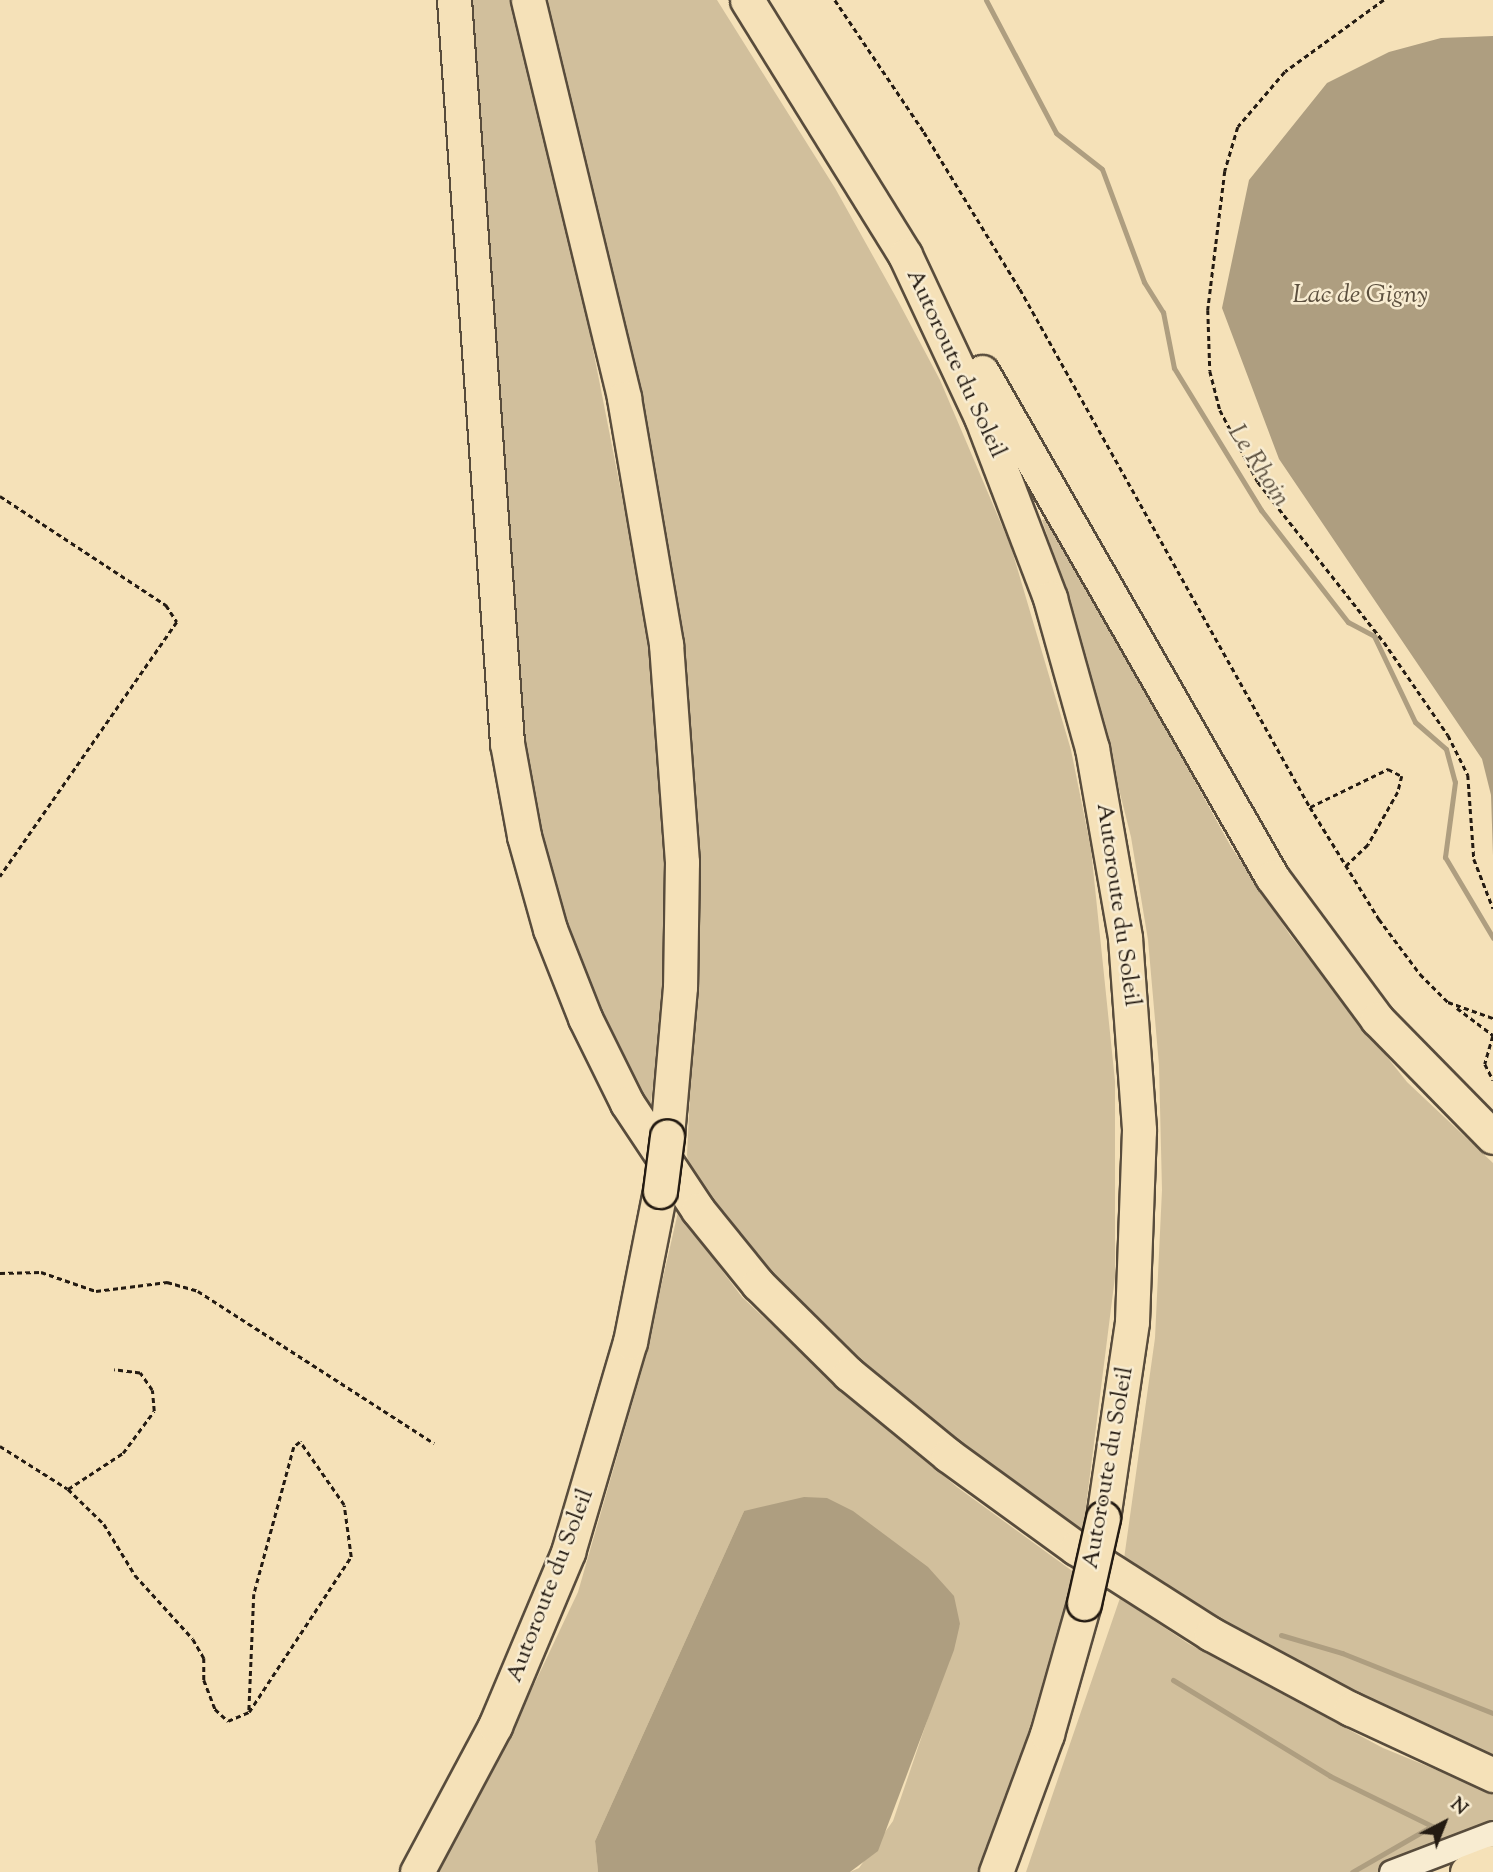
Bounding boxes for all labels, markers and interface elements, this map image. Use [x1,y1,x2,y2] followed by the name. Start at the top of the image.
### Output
[899,265,1011,463] street label: Autoroute du Soleil
[1292,280,1428,312] water label: Lac de Gigny
[1220,419,1296,513] water label: Le Rhoin
[1088,801,1146,1009] street label: Autoroute du Soleil
[1077,1365,1141,1571] street label: Autoroute du Soleil
[501,1485,601,1687] street label: Autoroute du Soleil
[1409,1788,1479,1858] north arrow
[1444,1792,1473,1822] text: N

